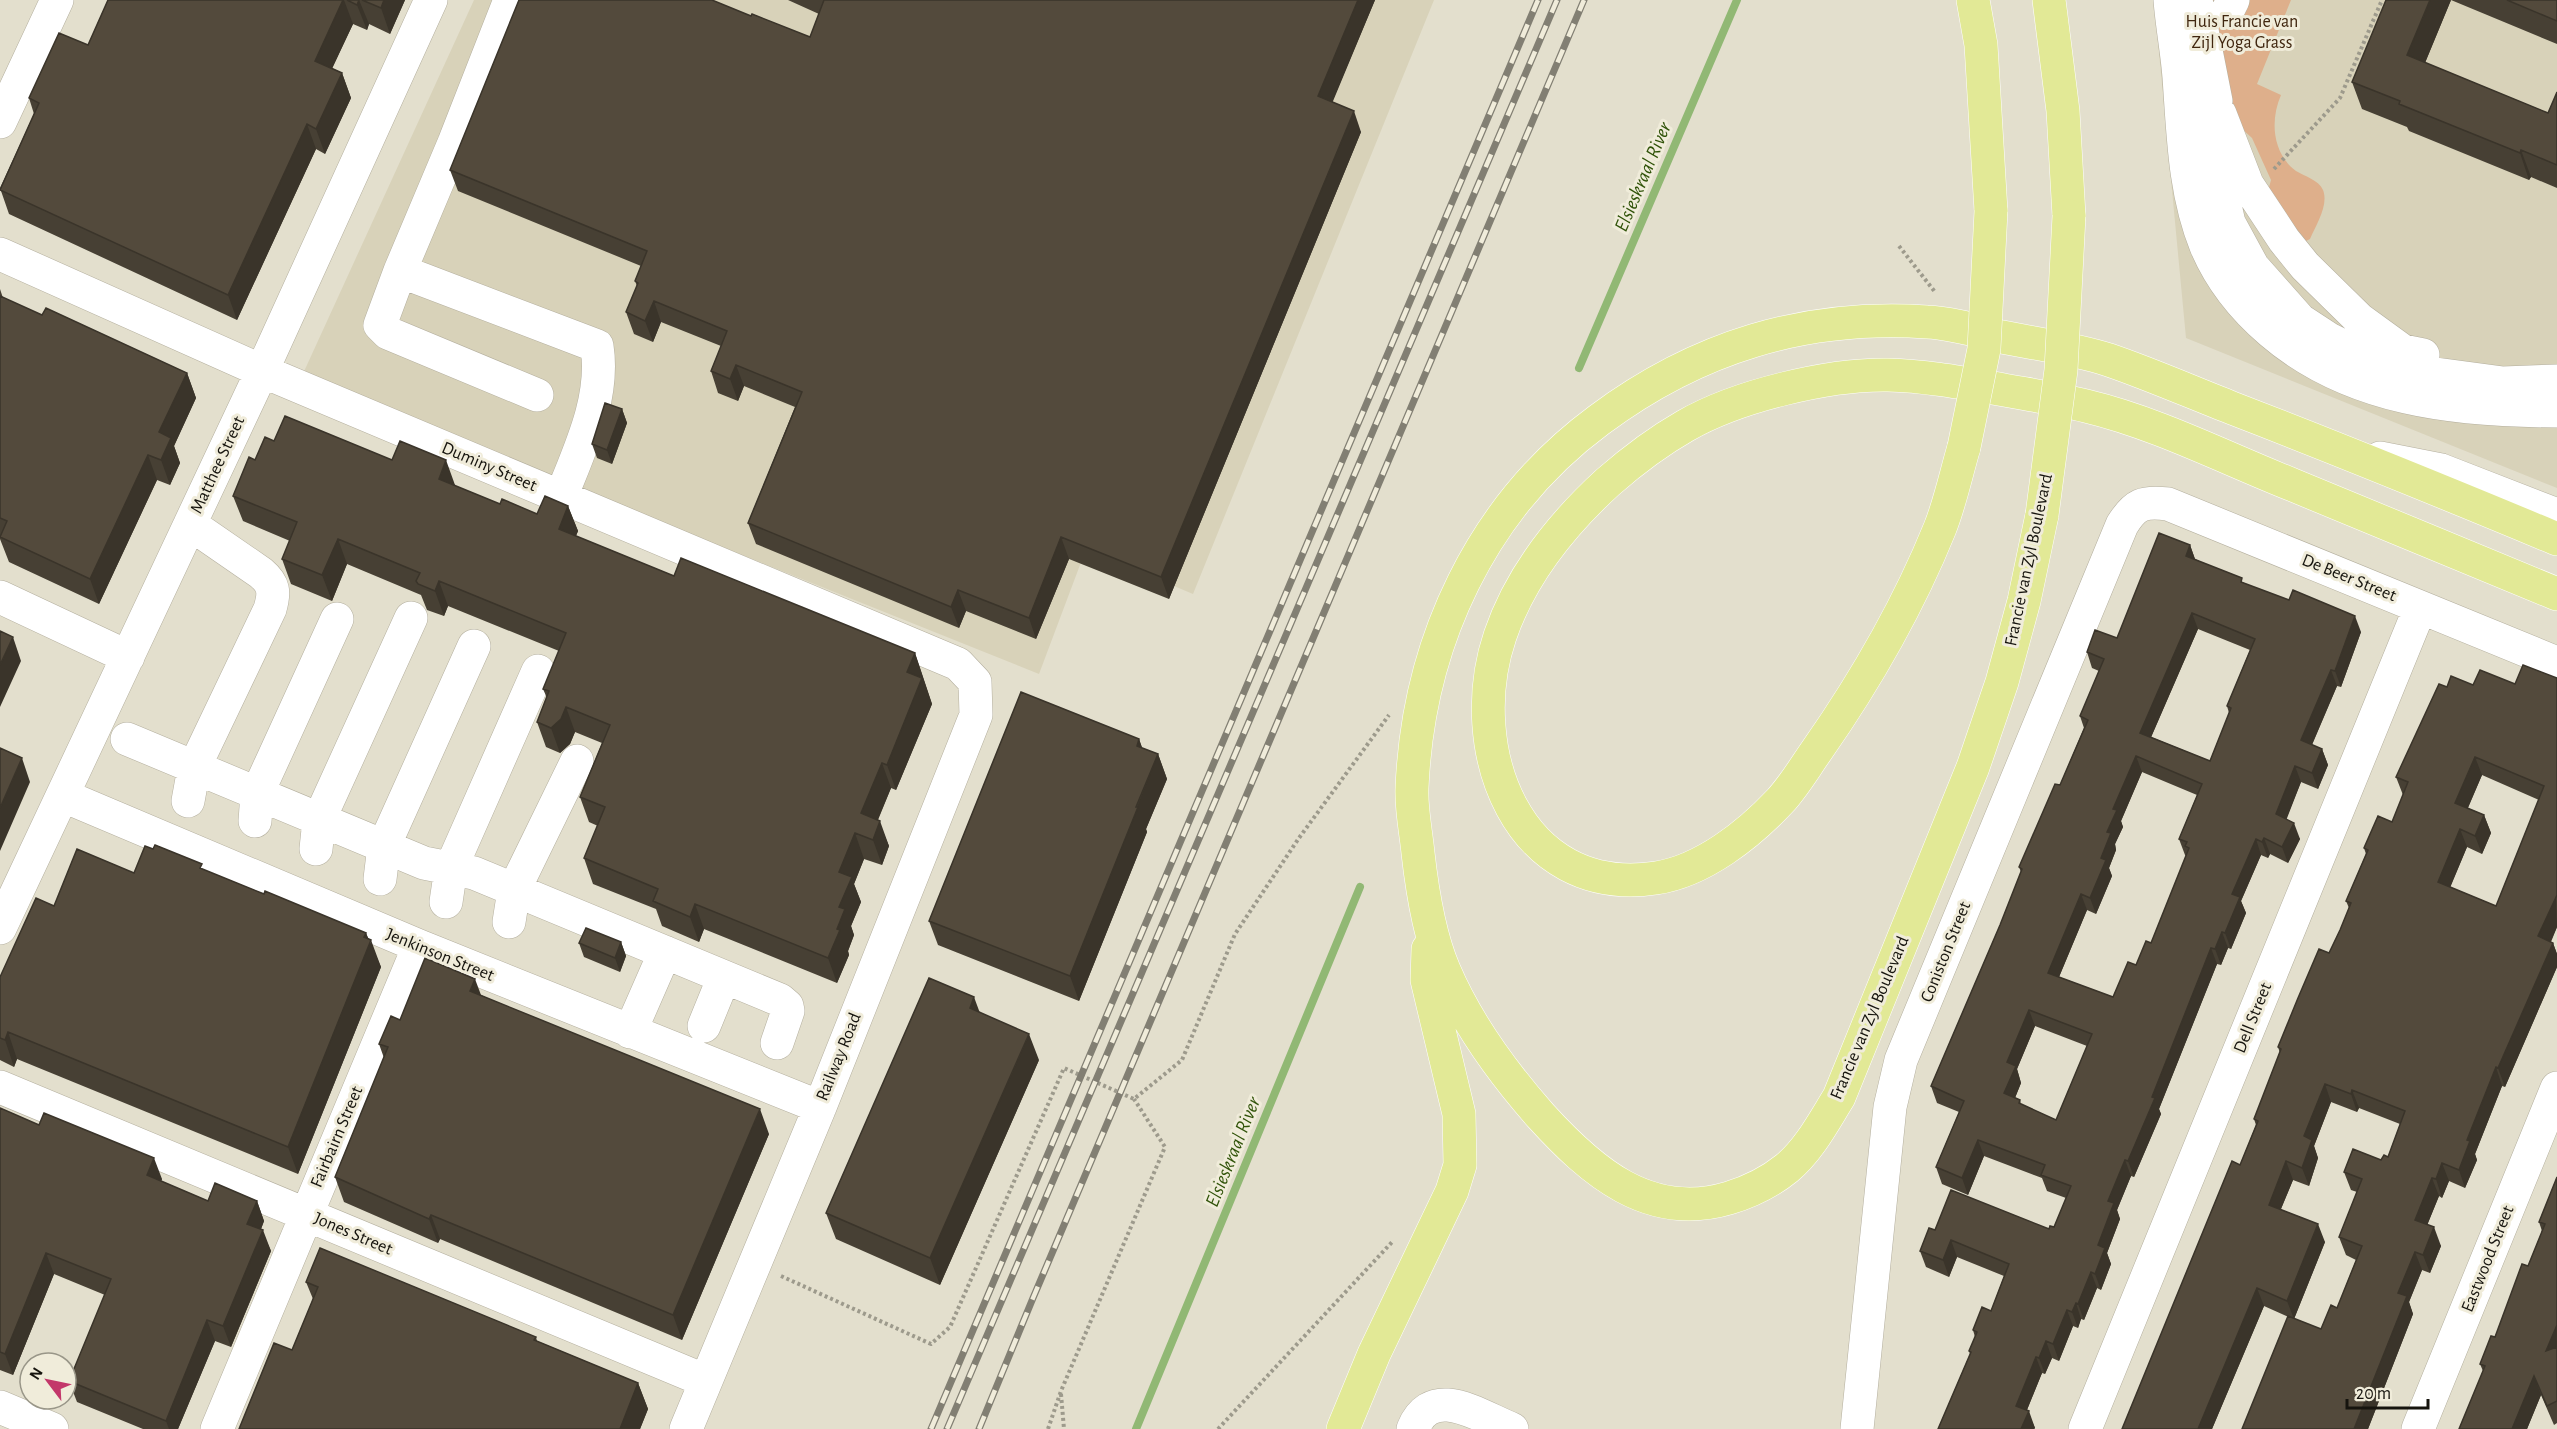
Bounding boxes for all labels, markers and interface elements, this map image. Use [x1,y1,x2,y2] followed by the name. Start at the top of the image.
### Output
[2186,13,2298,52] park label: Huis Francie van Zijl Yoga Grass
[1611,119,1675,235] water label: Elsieskraal River
[188,413,248,516] street label: Matthee Street
[439,439,539,495] street label: Duminy Street
[2002,472,2056,648] street label: Francie van Zyl Boulevard
[2299,551,2399,605] street label: De Beer Street
[1918,899,1974,1005] street label: Coniston Street
[383,925,497,985] street label: Jenkinson Street
[1827,934,1913,1102] street label: Francie van Zyl Boulevard
[2231,980,2275,1056] street label: Dell Street
[813,1010,865,1104] street label: Railway Road
[308,1083,367,1190] street label: Fairbairn Street
[1202,1094,1264,1210] water label: Elsieskraal River
[2458,1203,2518,1315] street label: Eastwood Street
[311,1209,395,1259] street label: Jones Street
[18,1351,78,1411] north arrow
[26,1365,46,1383] text: N
[2347,1372,2428,1410] scale bar
[2356,1385,2391,1403] text: 20 m

